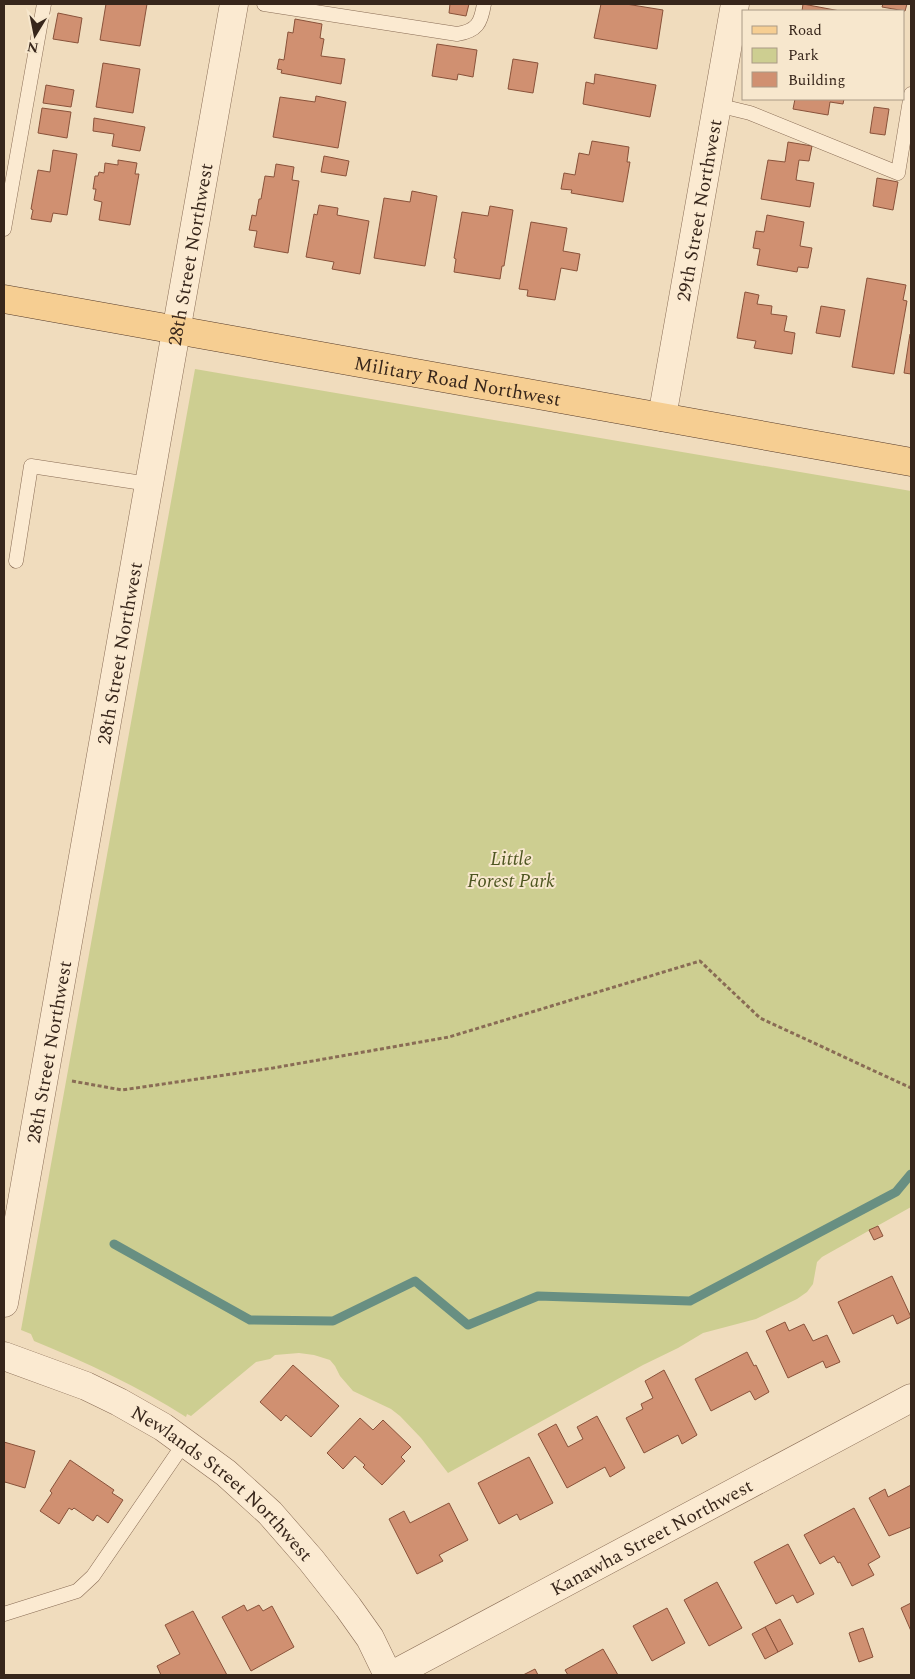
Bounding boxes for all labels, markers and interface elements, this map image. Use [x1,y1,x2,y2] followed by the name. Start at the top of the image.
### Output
[10,10,60,60] north arrow
[742,10,905,100] legend
[788,19,822,42] text: Road
[25,36,40,59] text: N
[788,44,819,67] text: Park
[788,69,845,92] text: Building
[670,117,730,304] street label: 29th Street Northwest
[161,161,222,348] street label: 28th Street Northwest
[352,349,563,415] street label: Military Road Northwest
[90,559,151,747] street label: 28th Street Northwest
[467,845,555,896] park label: Little Forest Park
[20,958,80,1146] street label: 28th Street Northwest
[125,1399,319,1569] street label: Newlands Street Northwest
[546,1472,759,1604] street label: Kanawha Street Northwest

